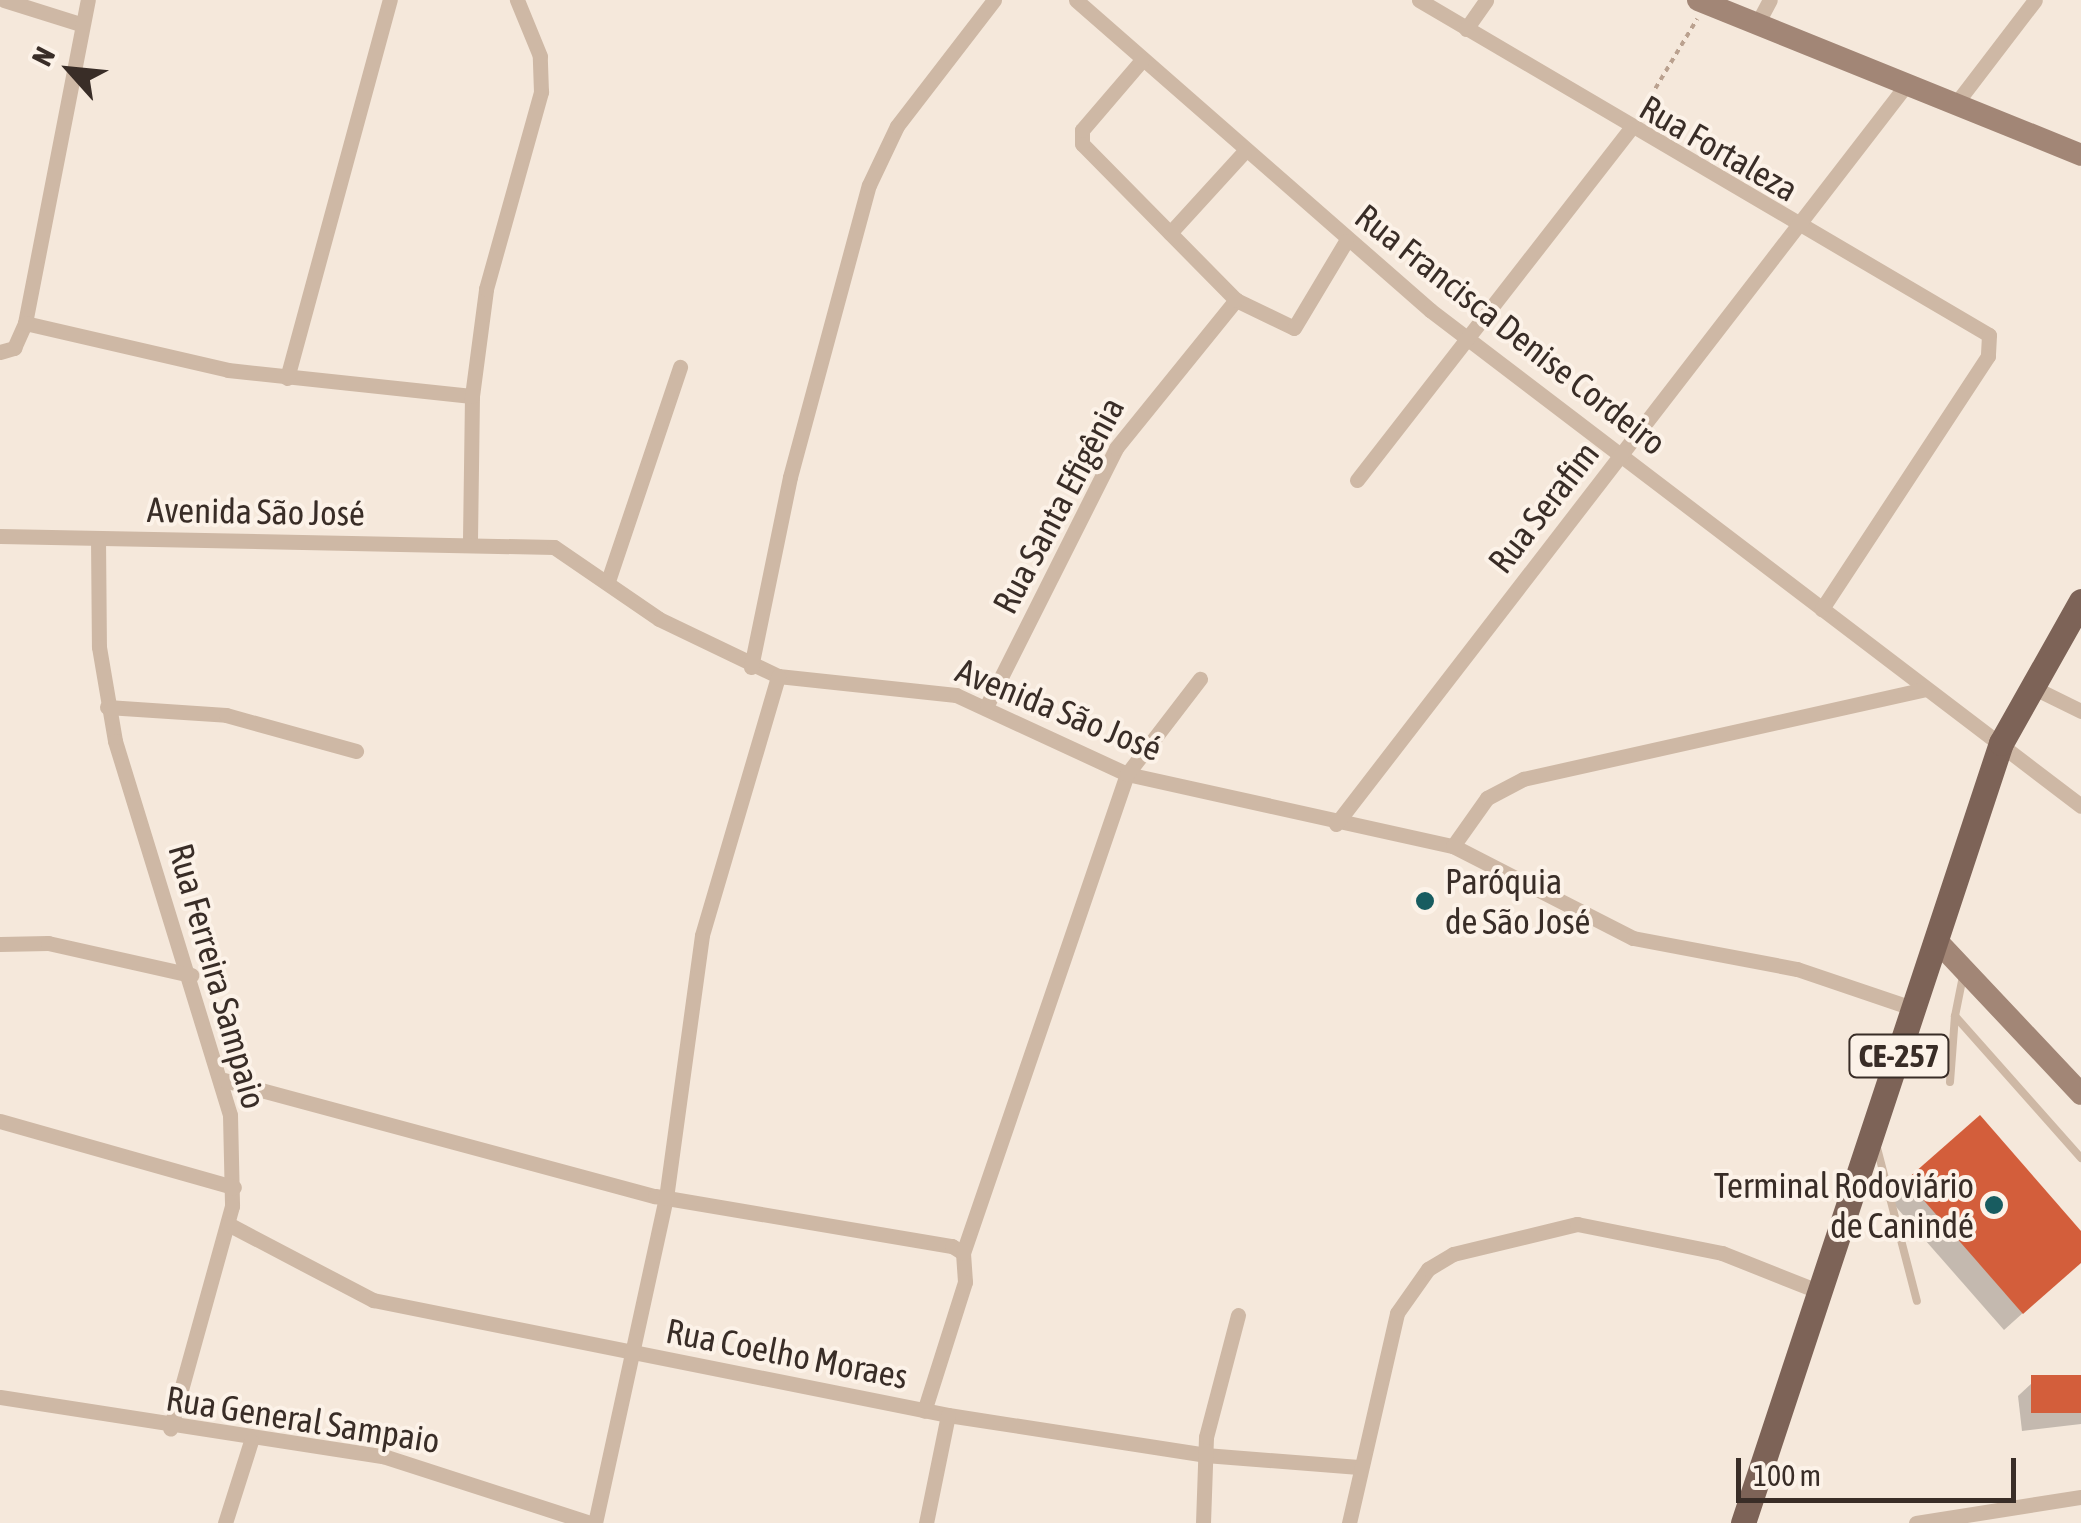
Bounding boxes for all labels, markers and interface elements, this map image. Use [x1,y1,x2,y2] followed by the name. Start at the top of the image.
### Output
[20,20,120,120] north arrow
[25,42,61,71] text: N
[1633,86,1805,210] street label: Rua Fortaleza
[1347,195,1675,463] street label: Rua Francisca Denise Cordeiro
[983,390,1133,620] street label: Rua Santa Efigênia
[1479,433,1607,581] street label: Rua Serafim
[147,488,365,534] street label: Avenida São José
[950,649,1168,769] street label: Avenida São José
[160,839,276,1113] street label: Rua Ferreira Sampaio
[1445,860,1590,942] place label: Paróquia de São José
[1414,890,1436,912] marker: Paróquia de São José
[1846,1029,1952,1083] road number: CE-257
[1714,1164,1974,1246] place label: Terminal Rodoviário de Canindé
[1983,1194,2005,1216] marker: Terminal Rodoviário de Canindé
[663,1309,911,1397] street label: Rua Coelho Moraes
[163,1377,443,1461] street label: Rua General Sampaio
[1741,1438,2021,1500] scale bar
[1753,1458,1821,1492] text: 100 m

